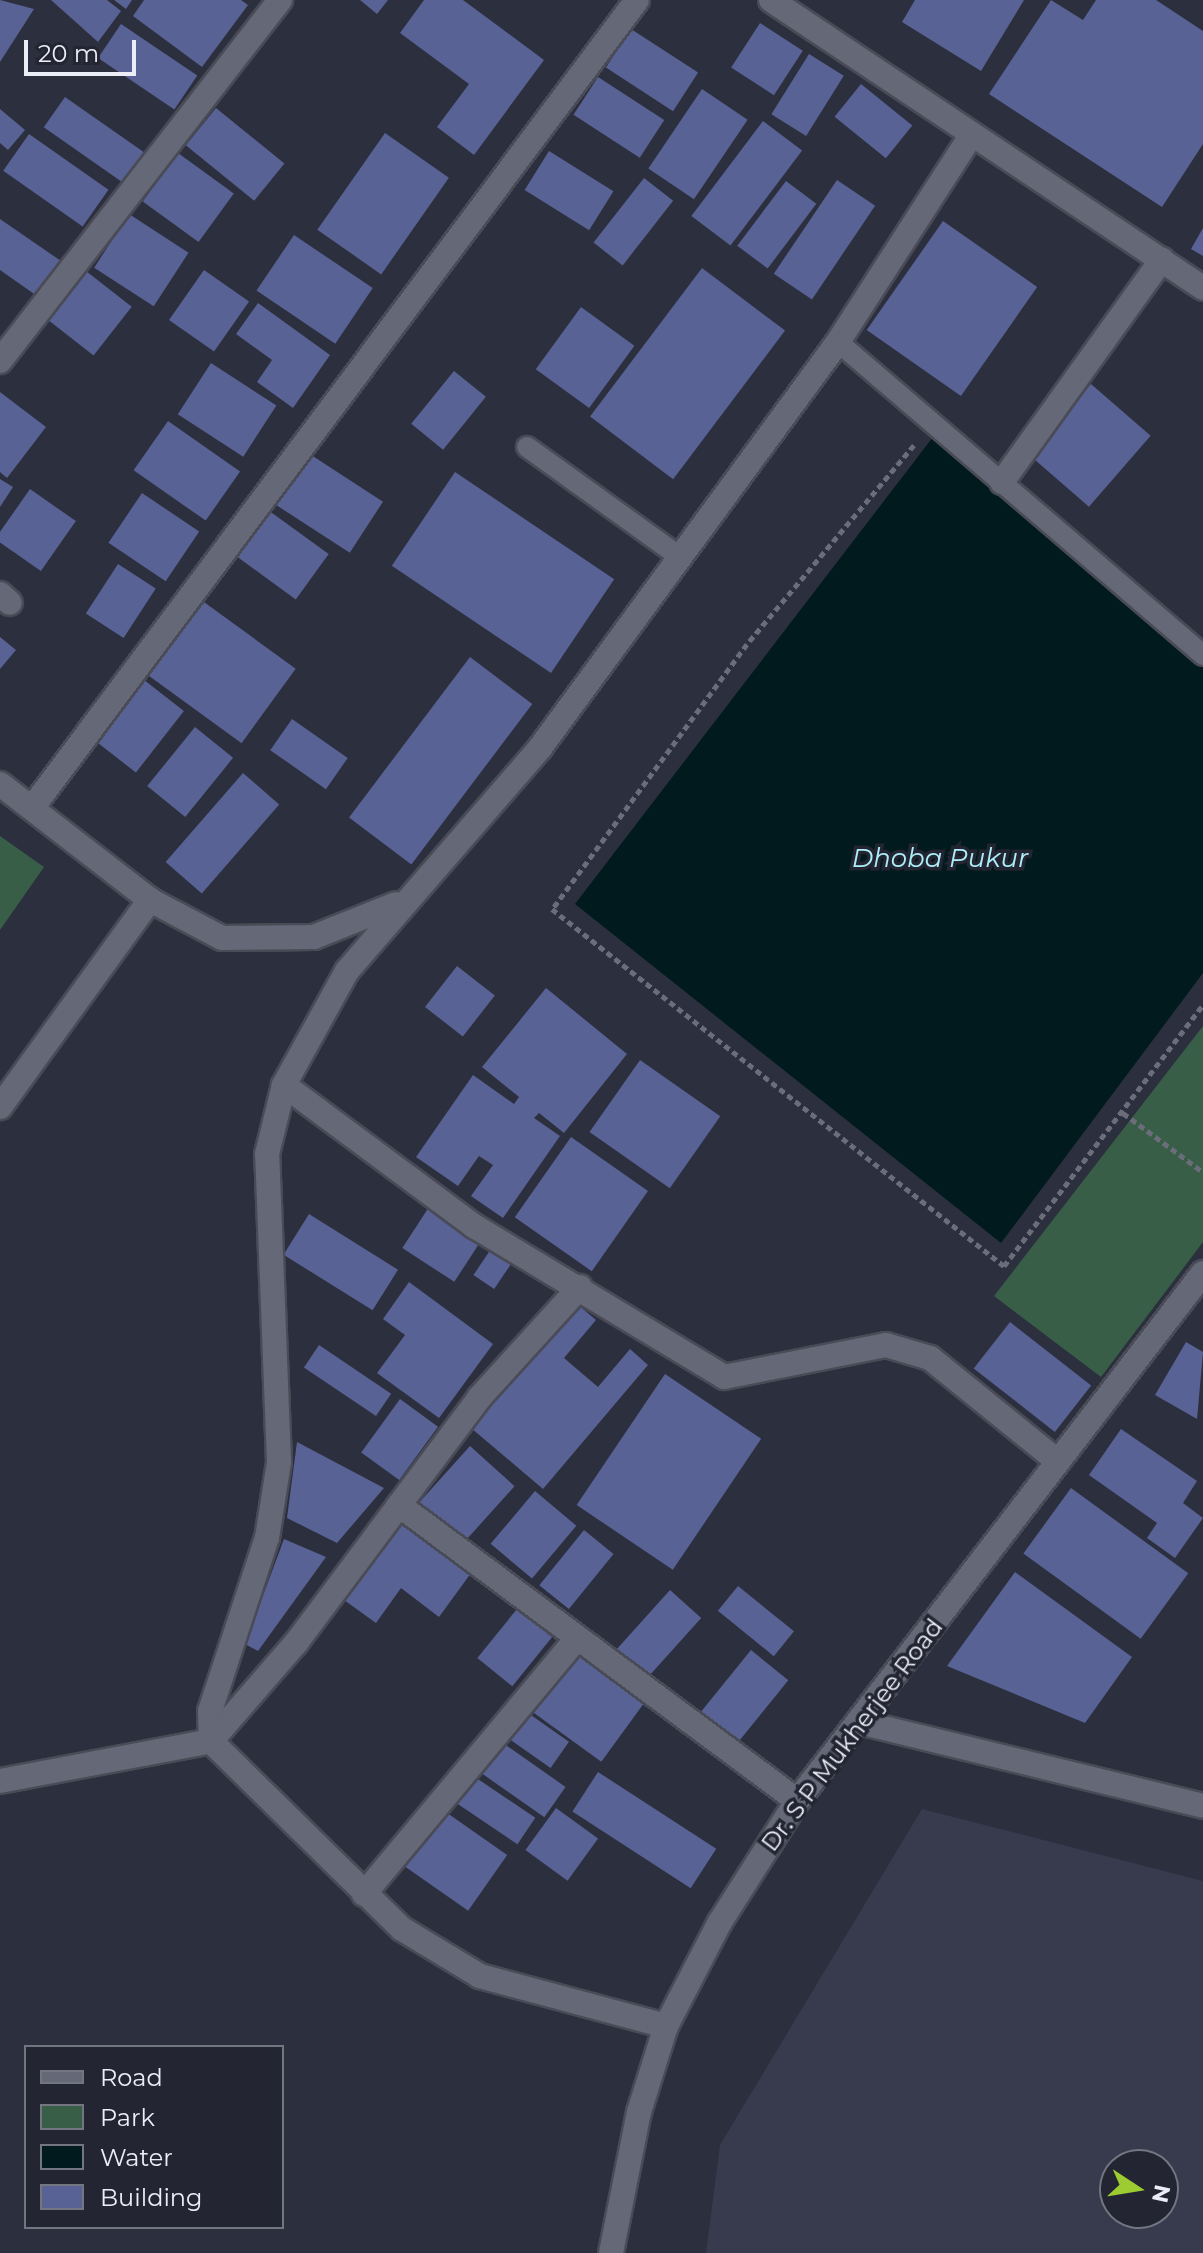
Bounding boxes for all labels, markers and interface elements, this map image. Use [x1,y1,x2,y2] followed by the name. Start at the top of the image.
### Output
[28,24,140,74] scale bar
[38,39,99,68] text: 20 m
[852,843,1028,875] water label: Dhoba Pukur
[755,1613,949,1857] street label: Dr. S P Mukherjee Road
[24,2045,284,2229] legend
[100,2063,163,2092] text: Road
[100,2103,155,2132] text: Park
[100,2143,173,2172] text: Water
[1099,2149,1179,2229] north arrow
[1146,2182,1176,2205] text: N
[100,2183,203,2212] text: Building

